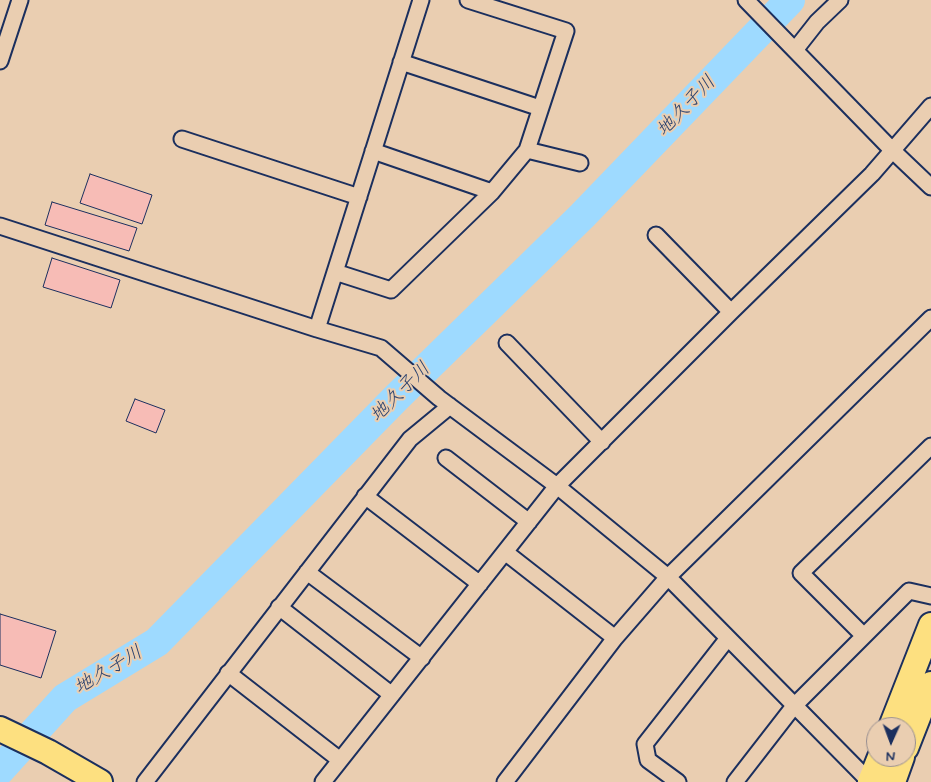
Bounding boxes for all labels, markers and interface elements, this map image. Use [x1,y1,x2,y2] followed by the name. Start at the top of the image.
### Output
[652,72,722,142] water label: 地久子川
[366,358,436,428] water label: 地久子川
[71,642,147,700] water label: 地久子川
[866,717,916,767] north arrow
[886,747,895,765] text: N

